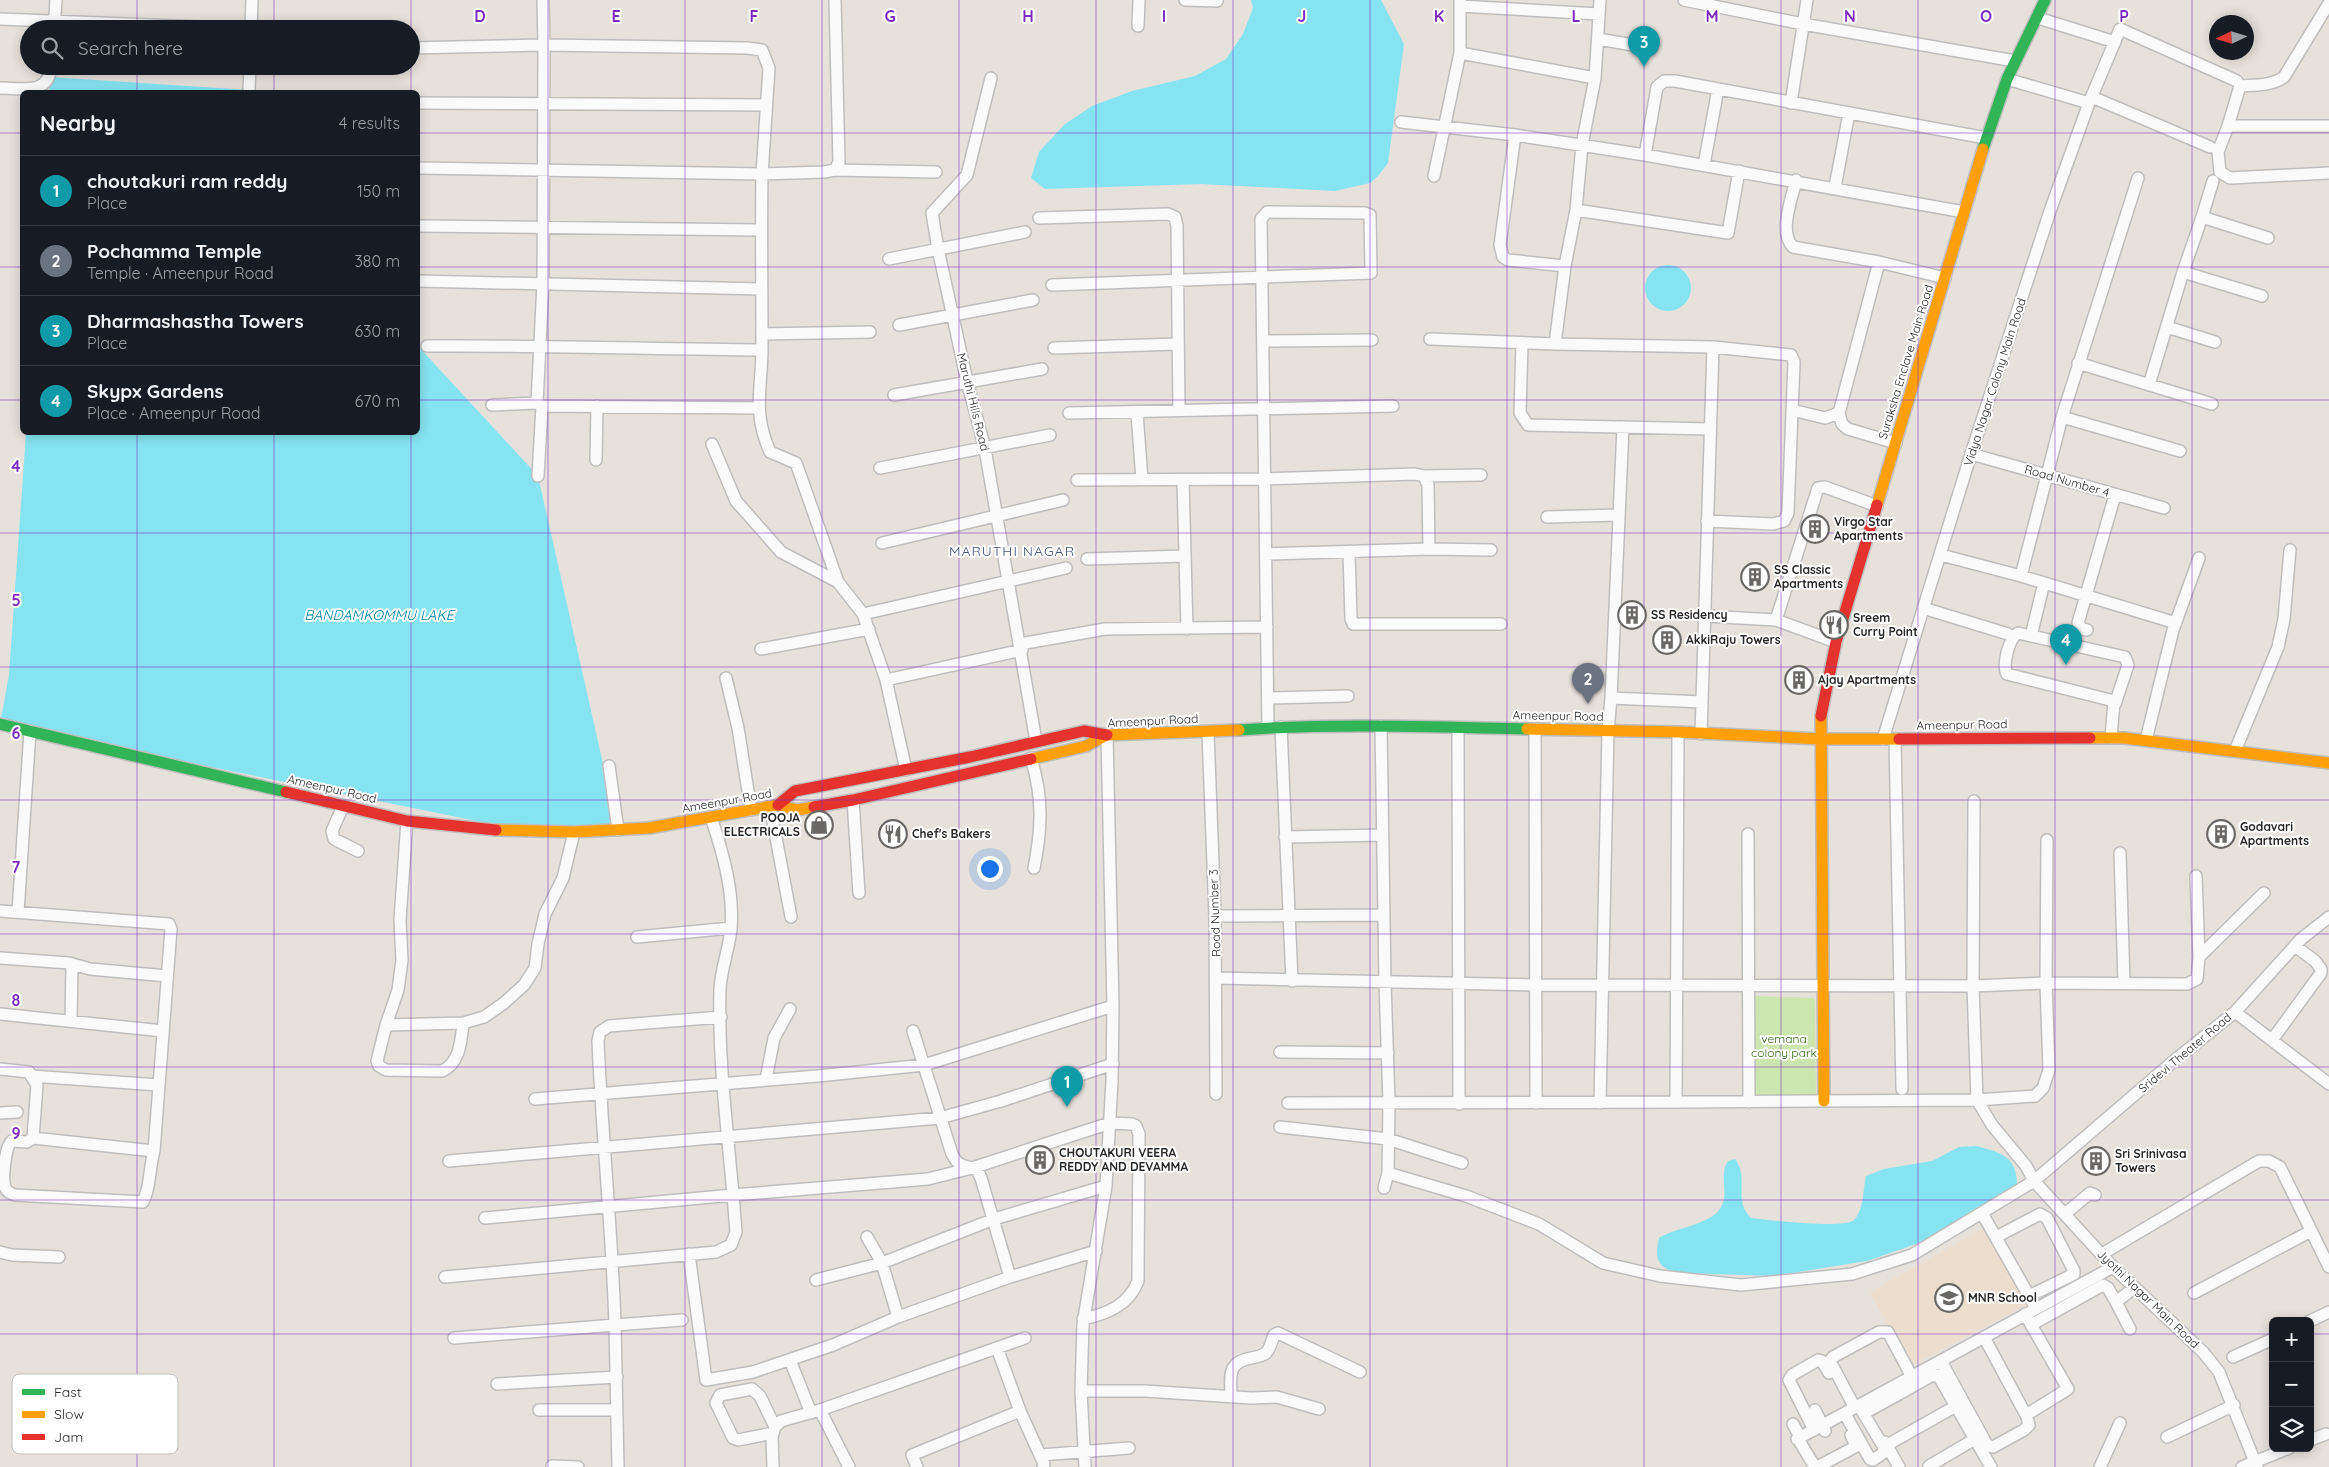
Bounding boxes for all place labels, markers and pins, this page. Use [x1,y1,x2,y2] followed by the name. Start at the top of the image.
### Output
[1628,26,1660,67] pin: 3
[1800,514,1830,544] building icon: Virgo Star Apartments
[1834,514,1903,543] place label: Virgo Star Apartments
[1740,562,1770,592] building icon: SS Classic Apartments
[1774,562,1843,591] place label: SS Classic Apartments
[1617,600,1647,630] building icon: SS Residency
[1651,607,1728,622] place label: SS Residency
[1819,610,1849,640] restaurant icon: Sreem Curry Point
[1853,610,1918,639] place label: Sreem Curry Point
[2050,624,2082,665] pin: 4
[1652,625,1682,655] building icon: AkkiRaju Towers
[1686,632,1781,647] place label: AkkiRaju Towers
[1572,663,1604,704] pin: 2
[1784,665,1814,695] building icon: Ajay Apartments
[1818,672,1916,687] place label: Ajay Apartments
[724,810,800,839] place label: POOJA ELECTRICALS
[804,810,834,840] shop icon: POOJA ELECTRICALS
[878,819,908,849] restaurant icon: Chef's Bakers
[2206,819,2236,849] building icon: Godavari Apartments
[2240,819,2309,848] place label: Godavari Apartments
[912,826,991,841] place label: Chef's Bakers
[1051,1066,1083,1107] pin: 1
[1025,1145,1055,1175] building icon: CHOUTAKURI VEERA REDDY AND DEVAMMA
[1059,1145,1188,1174] place label: CHOUTAKURI VEERA REDDY AND DEVAMMA
[2081,1146,2111,1176] building icon: Sri Srinivasa Towers
[2115,1146,2186,1175] place label: Sri Srinivasa Towers
[1934,1283,1964,1313] school or university icon: MNR School
[1968,1290,2037,1305] place label: MNR School

